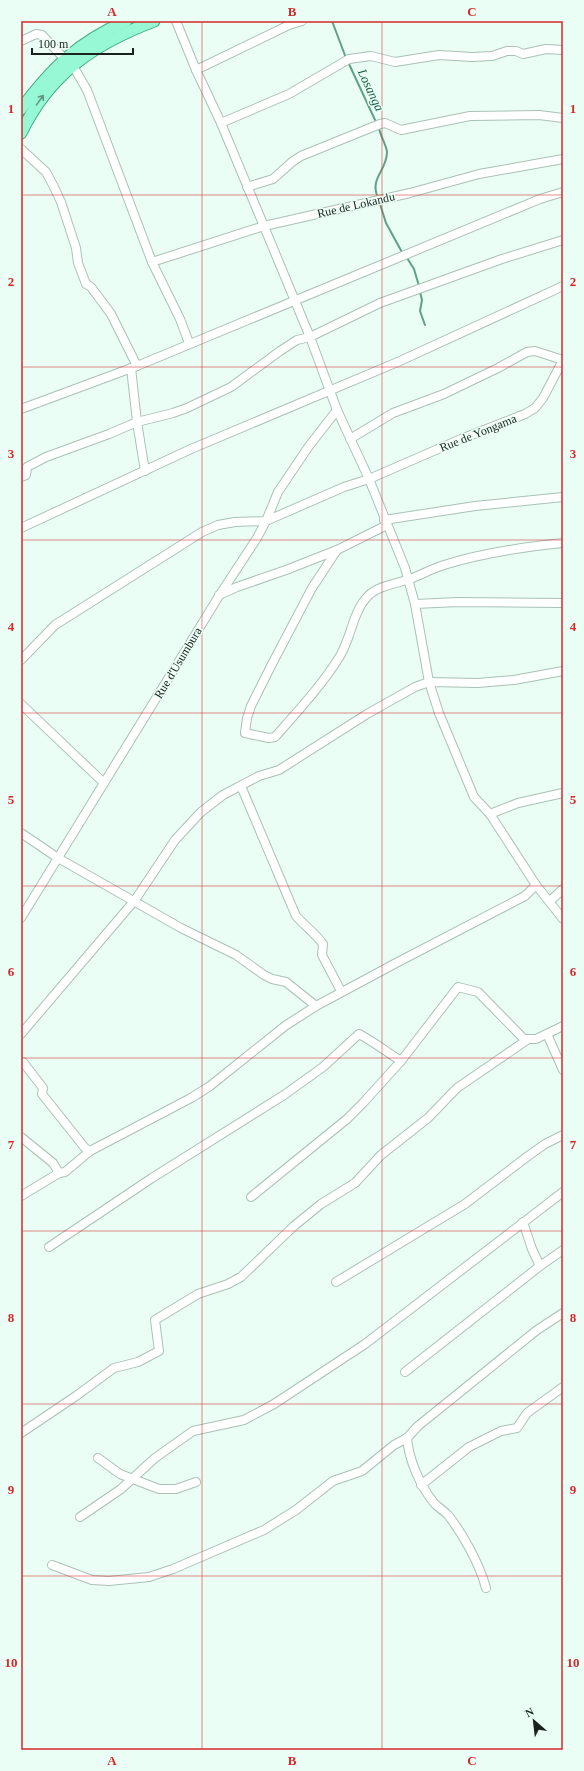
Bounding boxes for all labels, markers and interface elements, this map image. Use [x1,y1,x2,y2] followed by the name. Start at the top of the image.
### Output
[107,4,117,19] text: A
[288,4,297,19] text: B
[467,4,477,19] text: C
[32,30,133,56] scale bar
[38,37,69,51] text: 100 m
[354,66,387,114] water label: Losanga
[36,94,45,105] one-way arrow
[8,101,14,116] text: 1
[570,101,576,116] text: 1
[316,189,396,221] street label: Rue de Lokandu
[8,274,14,289] text: 2
[570,274,576,289] text: 2
[438,411,519,455] street label: Rue de Yongama
[8,446,15,461] text: 3
[570,446,577,461] text: 3
[8,619,15,634] text: 4
[570,619,577,634] text: 4
[151,624,205,701] street label: Rue d'Usumbura
[8,792,15,807] text: 5
[570,792,577,807] text: 5
[8,964,15,979] text: 6
[570,964,577,979] text: 6
[8,1137,15,1152] text: 7
[570,1137,577,1152] text: 7
[8,1310,15,1325] text: 8
[570,1310,577,1325] text: 8
[8,1482,15,1497] text: 9
[570,1482,577,1497] text: 9
[5,1655,18,1670] text: 10
[567,1655,580,1670] text: 10
[514,1701,554,1741] north arrow
[523,1705,536,1719] text: N
[107,1753,117,1768] text: A
[288,1753,297,1768] text: B
[467,1753,477,1768] text: C

